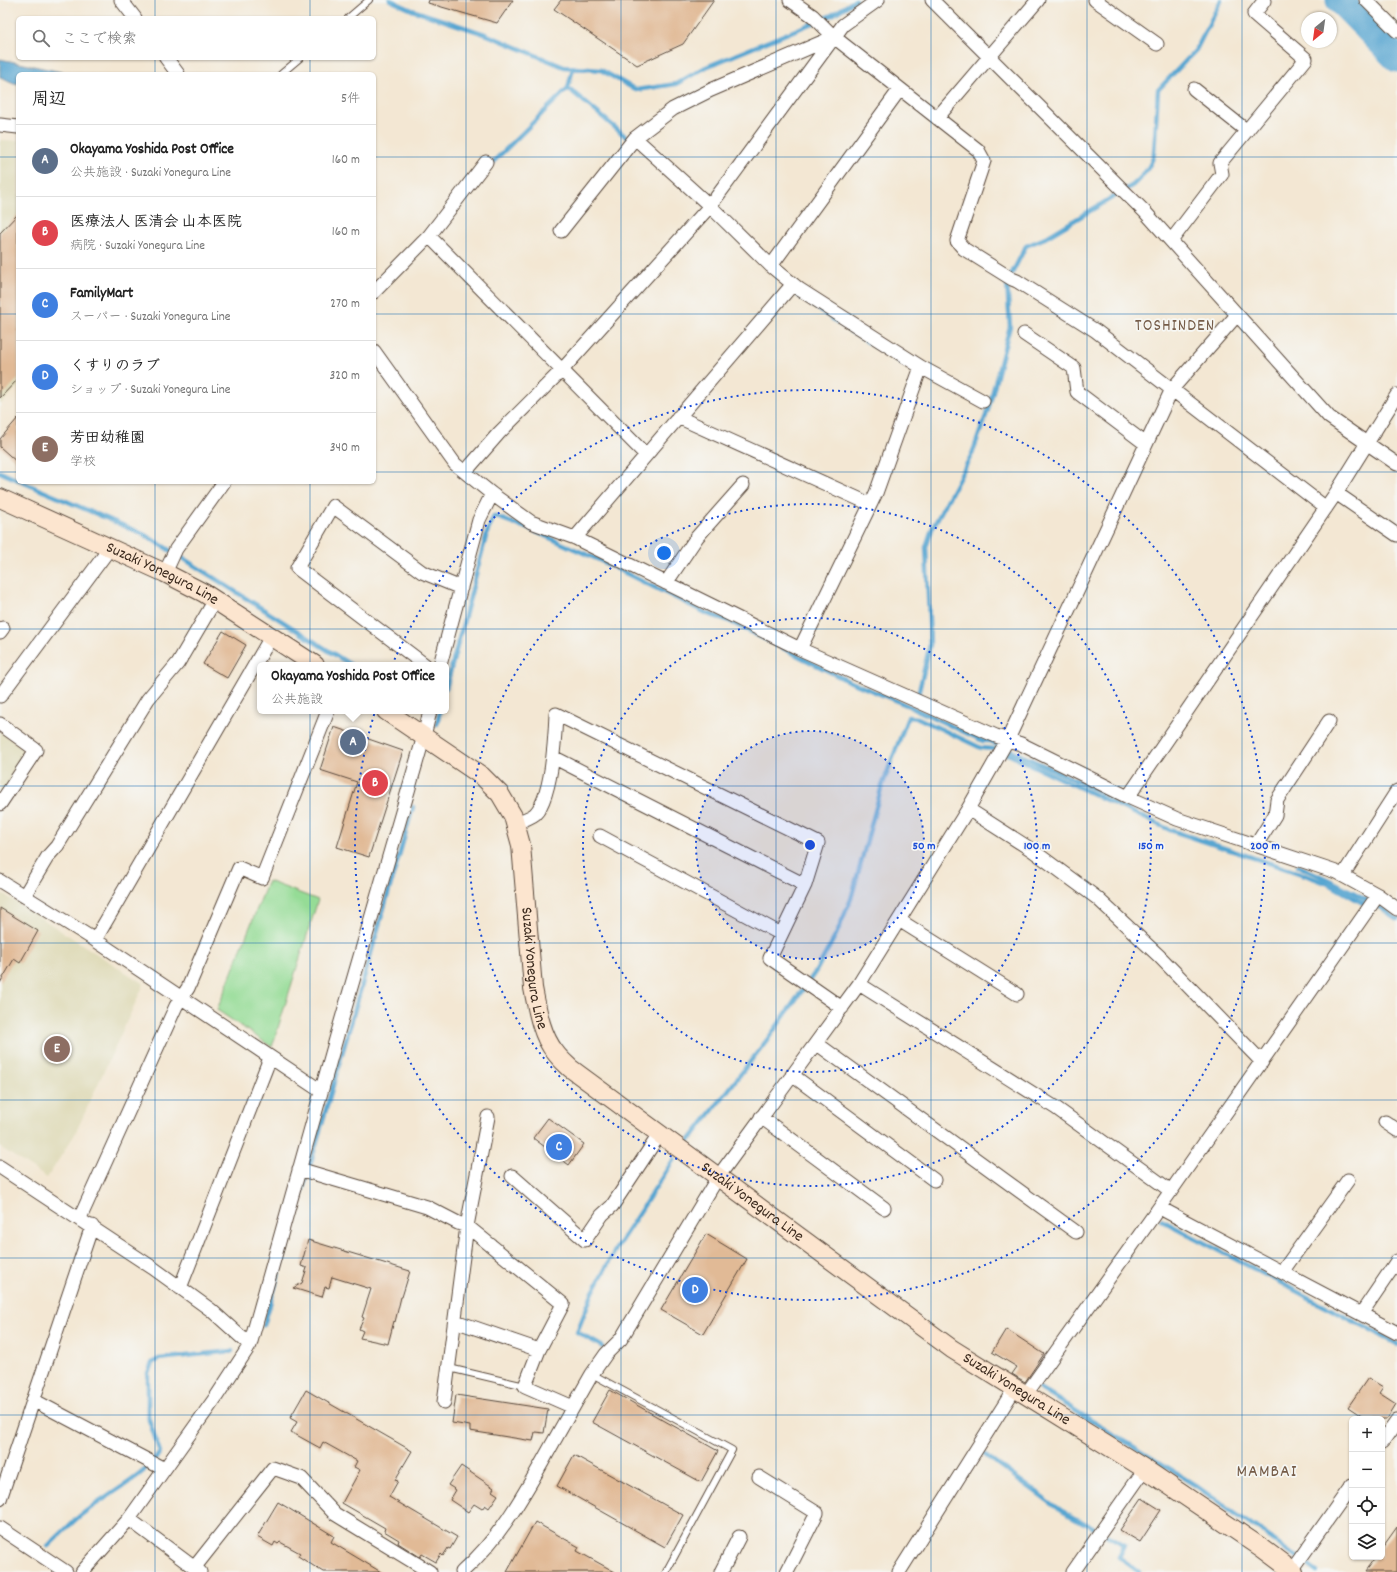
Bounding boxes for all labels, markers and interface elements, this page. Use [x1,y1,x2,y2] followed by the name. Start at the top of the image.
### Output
[1301,12,1337,48] north arrow
[16,16,376,60] search box
[30,27,52,49] icon: search
[62,29,137,51] text: ここで検索
[32,89,66,113] text: 周辺
[341,90,360,109] text: 5件
[70,139,234,161] text: Okayama Yoshida Post Office
[41,151,49,170] text: A
[332,151,360,170] text: 160 m
[70,164,231,183] text: 公共施設 · Suzaki Yonegura Line
[70,212,242,234] text: 医療法人 医清会 山本医院
[42,223,48,242] text: B
[332,223,360,242] text: 160 m
[70,237,205,256] text: 病院 · Suzaki Yonegura Line
[70,283,133,305] text: FamilyMart
[42,295,48,314] text: C
[330,295,360,314] text: 270 m
[70,308,230,327] text: スーパー · Suzaki Yonegura Line
[1135,315,1215,339] district label: TOSHINDEN
[70,356,160,378] text: くすりのラブ
[42,367,48,386] text: D
[330,367,360,386] text: 320 m
[70,381,230,400] text: ショップ · Suzaki Yonegura Line
[70,428,145,450] text: 芳田幼稚園
[42,439,48,458] text: E
[330,439,360,458] text: 340 m
[70,453,96,472] text: 学校
[102,536,223,611] street label: Suzaki Yonegura Line
[654,543,674,563] your location
[257,662,449,714] popup
[271,666,435,688] text: Okayama Yoshida Post Office
[271,691,323,710] text: 公共施設
[340,727,366,757] pin: A
[362,768,388,798] pin: B
[803,838,817,852] centre of rings
[912,838,936,855] text: 50 m
[1024,838,1050,855] text: 100 m
[1138,838,1164,855] text: 150 m
[1250,838,1280,855] text: 200 m
[515,906,554,1032] street label: Suzaki Yonegura Line
[44,1034,70,1064] pin: E
[546,1132,572,1162] pin: C
[696,1156,809,1248] street label: Suzaki Yonegura Line
[682,1275,708,1305] pin: D
[958,1347,1075,1431] street label: Suzaki Yonegura Line
[1349,1416,1385,1560] map controls
[1349,1416,1385,1452] button: +
[1349,1452,1385,1488] button: −
[1237,1460,1297,1485] district label: MAMBAI
[1349,1488,1385,1524] button: locate
[1349,1524,1385,1560] button: layers

